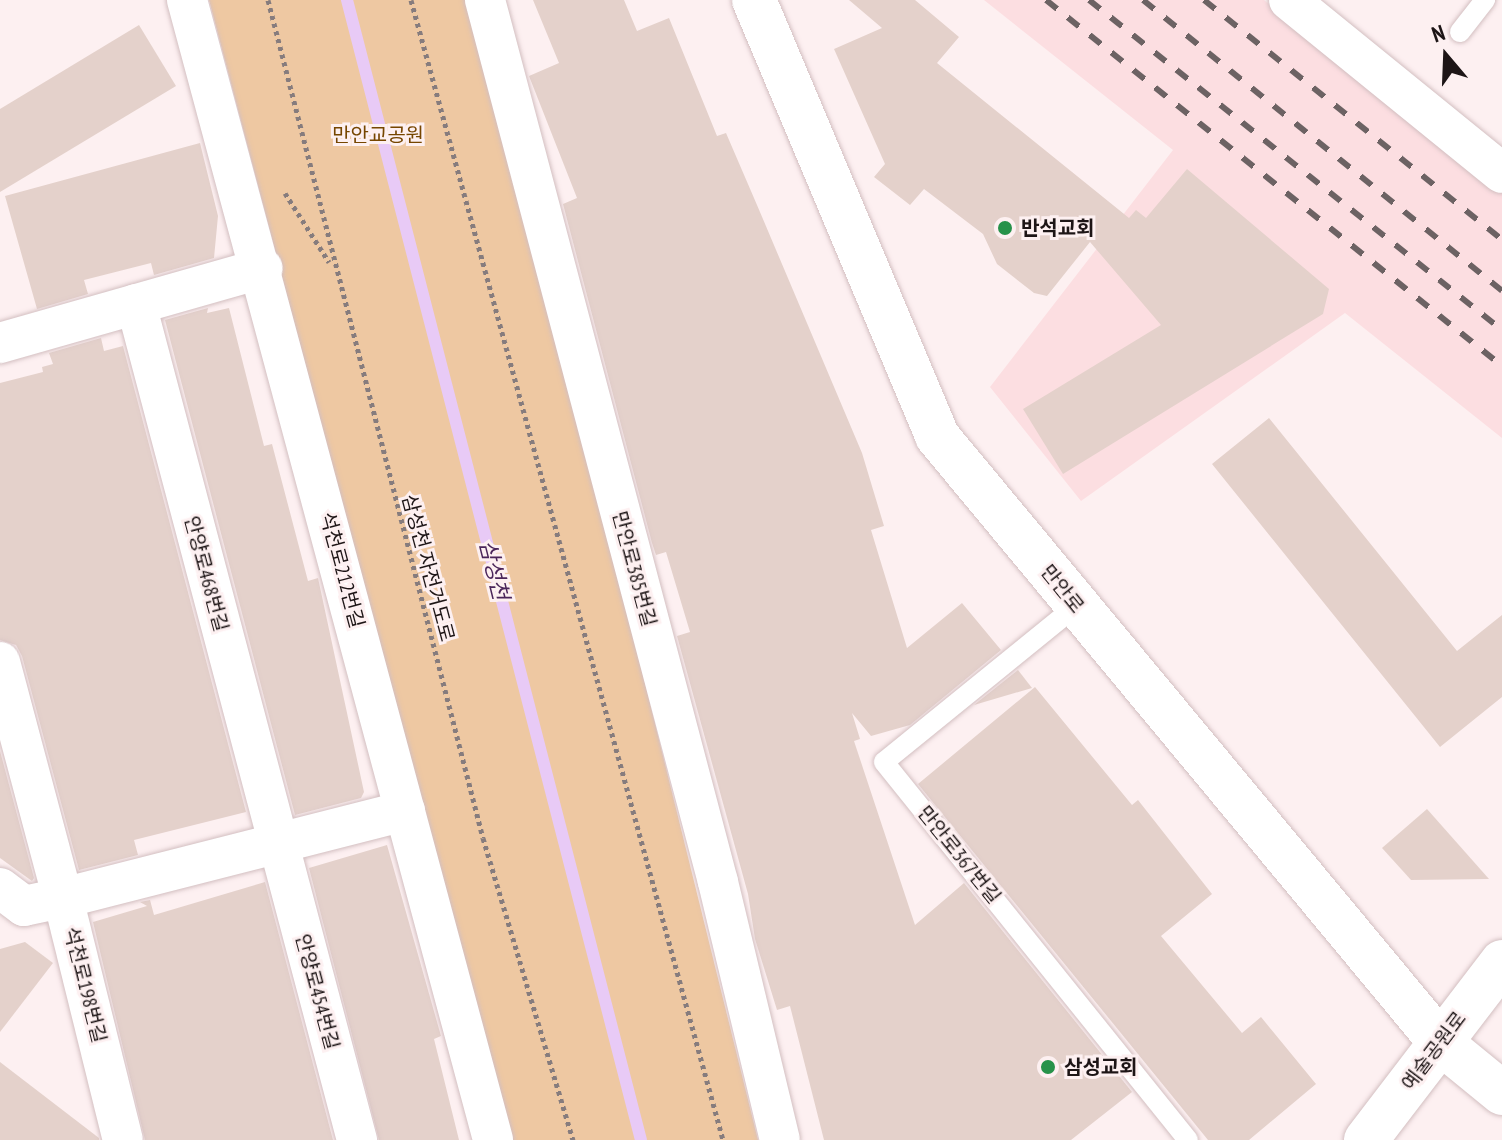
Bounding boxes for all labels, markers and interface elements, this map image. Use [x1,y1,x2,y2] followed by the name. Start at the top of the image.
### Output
[1406,16,1486,96] north arrow
[1428,18,1448,48] text: N
[332,123,424,147] park label: 만안교공원
[1021,216,1095,240] place label: 반석교회
[996,219,1014,237] marker: 반석교회
[397,492,459,644] street label: 삼성천 자전거도로
[607,508,661,630] street label: 만안로385번길
[315,509,369,631] street label: 석천로212번길
[179,513,233,635] street label: 안양로468번길
[474,537,514,603] water label: 삼성천
[1035,560,1089,618] street label: 만안로
[912,801,1006,909] street label: 만안로367번길
[59,924,111,1046] street label: 석천로198번길
[290,931,344,1053] street label: 안양로454번길
[1397,1007,1471,1095] street label: 예술공원로
[1064,1055,1138,1079] place label: 삼성교회
[1039,1058,1057,1076] marker: 삼성교회

